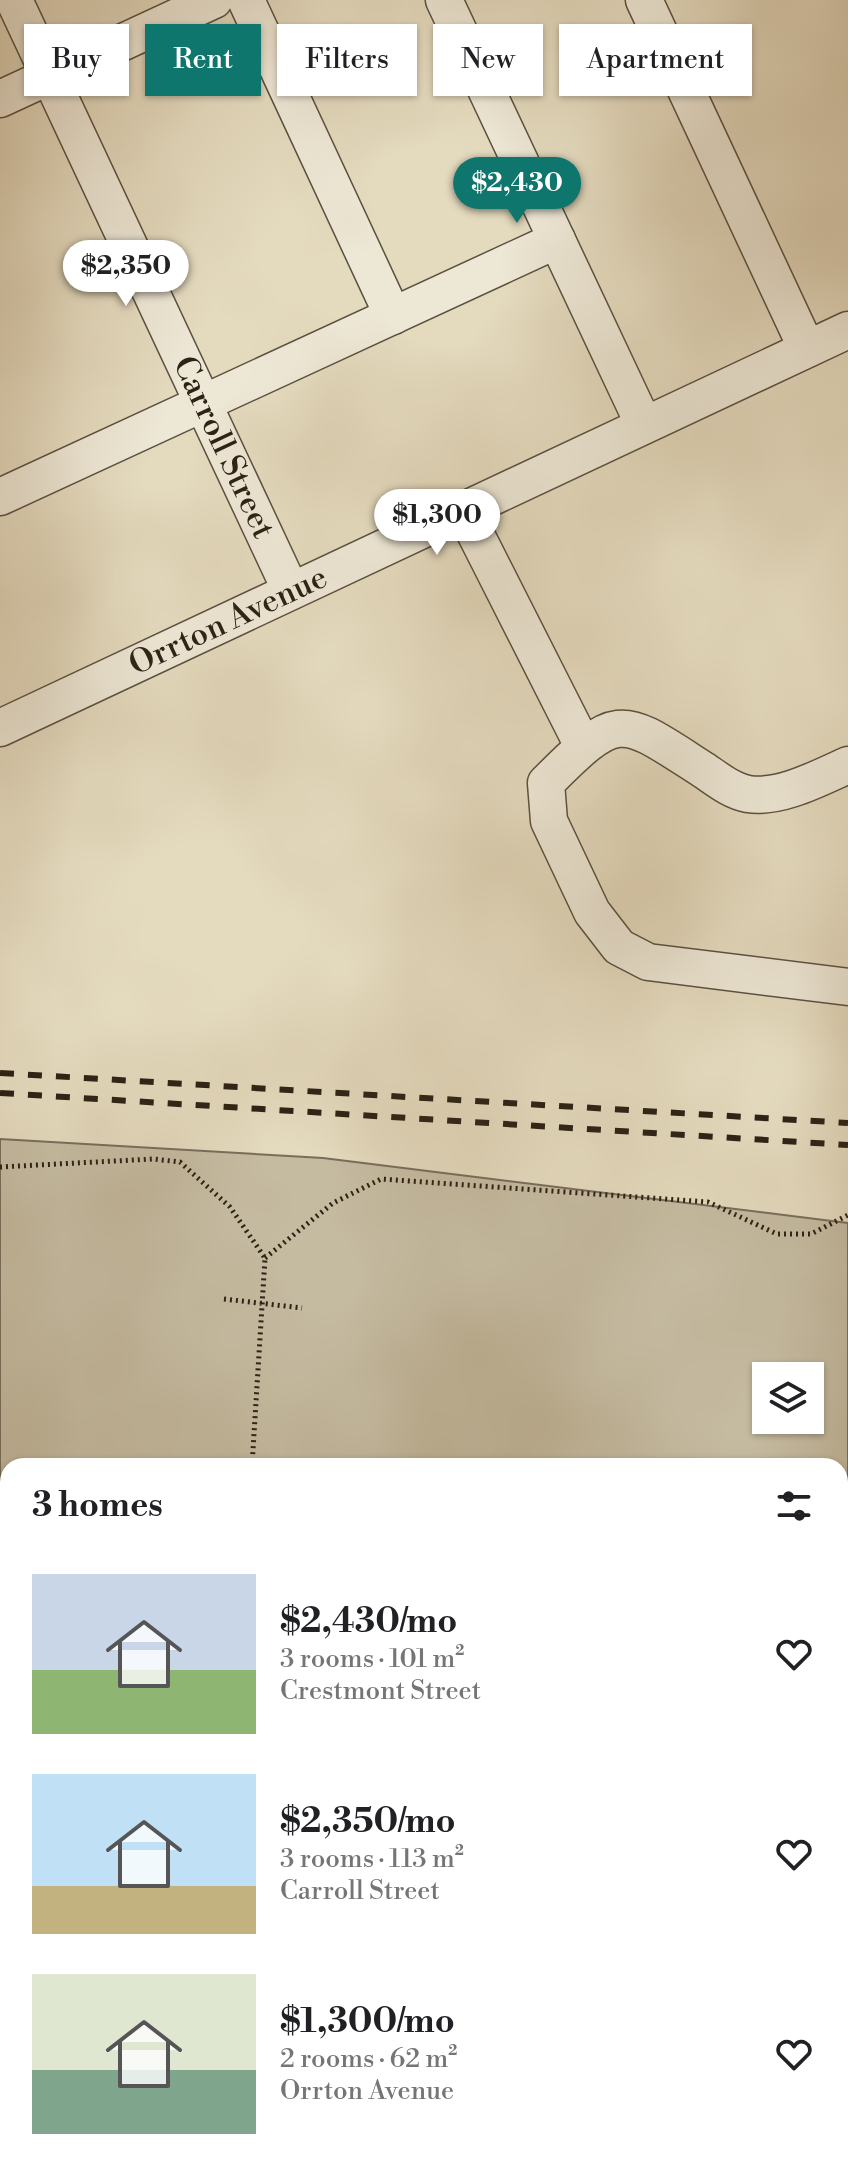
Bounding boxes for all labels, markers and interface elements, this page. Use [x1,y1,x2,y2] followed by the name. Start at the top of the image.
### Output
[24,24,129,96] chip: Buy
[145,24,261,96] chip: Rent
[277,24,417,96] chip: Filters
[433,24,543,96] chip: New
[559,24,752,96] chip: Apartment
[452,157,582,225] pin: $2,430
[471,167,563,199] text: $2,430
[61,240,191,308] pin: $2,350
[81,250,171,282] text: $2,350
[164,350,283,545] street label: Carroll Street
[372,489,502,557] pin: $1,300
[392,499,482,531] text: $1,300
[123,557,334,685] street label: Orrton Avenue
[752,1362,824,1434] map controls
[752,1362,824,1434] button: layers
[772,1484,816,1528] icon: filters
[32,1485,163,1527] text: 3 homes
[280,1601,457,1643] text: $2,430/mo
[96,1606,192,1702] icon: home
[772,1632,816,1676] icon: heart
[280,1643,464,1675] text: 3 rooms · 101 m²
[280,1675,481,1707] text: Crestmont Street
[280,1801,456,1843] text: $2,350/mo
[96,1806,192,1902] icon: home
[772,1832,816,1876] icon: heart
[280,1843,464,1875] text: 3 rooms · 113 m²
[280,1875,440,1907] text: Carroll Street
[280,2001,455,2043] text: $1,300/mo
[96,2006,192,2102] icon: home
[772,2032,816,2076] icon: heart
[280,2043,457,2075] text: 2 rooms · 62 m²
[280,2075,454,2107] text: Orrton Avenue

